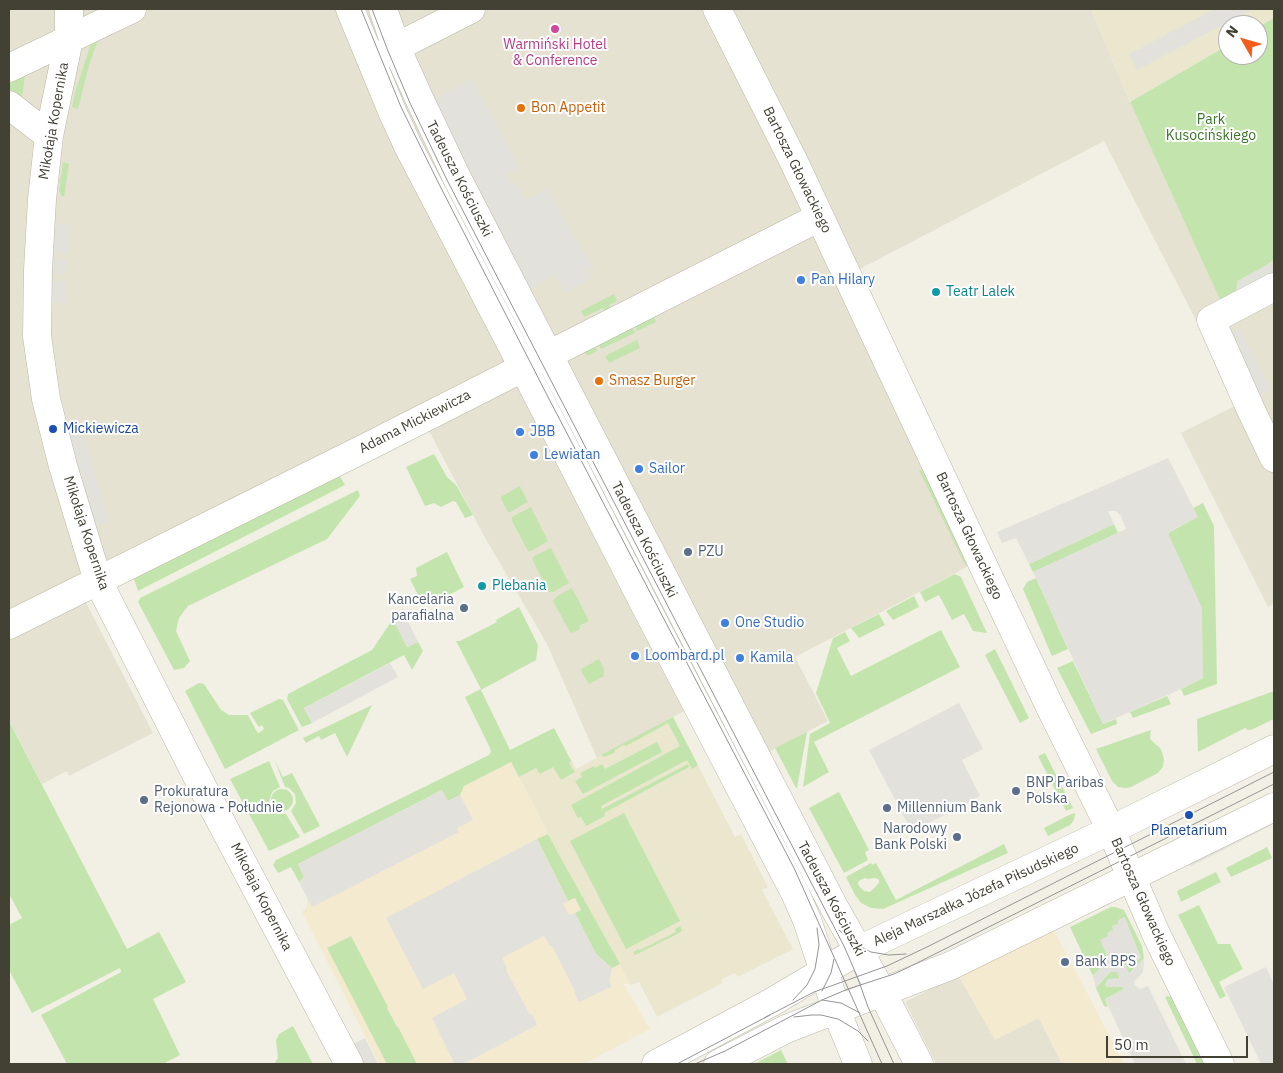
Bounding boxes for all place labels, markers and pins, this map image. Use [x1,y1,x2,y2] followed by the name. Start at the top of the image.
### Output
[549,23,561,35] marker: Warmiński Hotel & Conference
[503,37,607,70] place label: Warmiński Hotel & Conference
[531,100,605,116] place label: Bon Appetit
[515,102,527,114] marker: Bon Appetit
[811,272,875,288] place label: Pan Hilary
[795,274,807,286] marker: Pan Hilary
[946,284,1015,300] place label: Teatr Lalek
[930,286,942,298] marker: Teatr Lalek
[609,373,695,389] place label: Smasz Burger
[593,375,605,387] marker: Smasz Burger
[63,421,139,437] place label: Mickiewicza
[47,423,59,435] marker: Mickiewicza
[530,424,555,440] place label: JBB
[514,426,526,438] marker: JBB
[544,447,601,463] place label: Lewiatan
[528,449,540,461] marker: Lewiatan
[649,461,685,477] place label: Sailor
[633,463,645,475] marker: Sailor
[698,544,724,560] place label: PZU
[682,546,694,558] marker: PZU
[492,578,547,594] place label: Plebania
[476,580,488,592] marker: Plebania
[388,592,454,624] place label: Kancelaria parafialna
[458,602,470,614] marker: Kancelaria parafialna
[735,615,804,631] place label: One Studio
[719,617,731,629] marker: One Studio
[645,648,724,664] place label: Loombard.pl
[629,650,641,662] marker: Loombard.pl
[750,650,793,666] place label: Kamila
[734,652,746,664] marker: Kamila
[1026,775,1104,808] place label: BNP Paribas Polska
[154,784,283,816] place label: Prokuratura Rejonowa - Południe
[1010,785,1022,797] marker: BNP Paribas Polska
[138,794,150,806] marker: Prokuratura Rejonowa - Południe
[897,800,1002,816] place label: Millennium Bank
[881,802,893,814] marker: Millennium Bank
[1183,809,1195,821] marker: Planetarium
[874,821,947,854] place label: Narodowy Bank Polski
[1151,823,1227,839] place label: Planetarium
[951,831,963,843] marker: Narodowy Bank Polski
[1075,954,1136,970] place label: Bank BPS
[1059,956,1071,968] marker: Bank BPS

